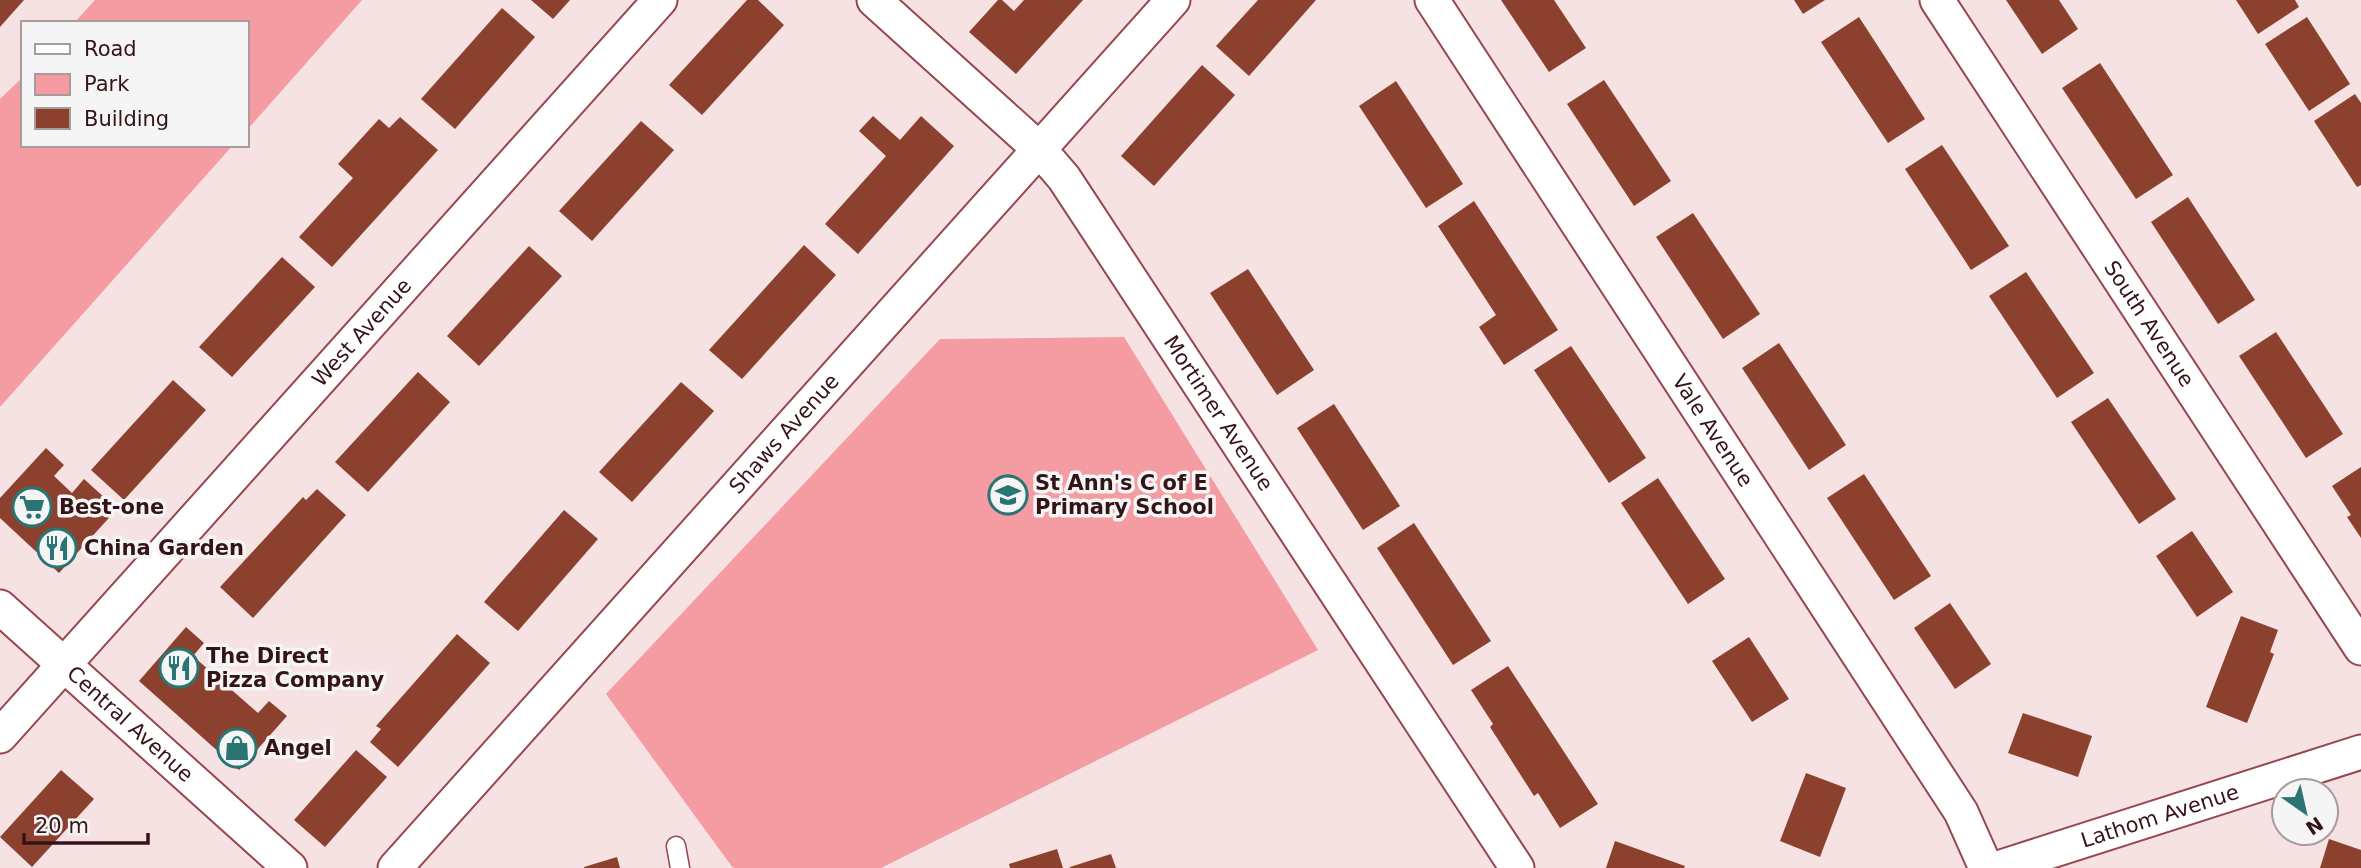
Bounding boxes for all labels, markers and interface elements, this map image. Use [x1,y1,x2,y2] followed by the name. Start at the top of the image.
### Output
[21,21,248,147] legend
[84,37,137,61] text: Road
[84,72,130,96] text: Park
[84,107,169,131] text: Building
[2099,256,2199,391] street label: South Avenue
[307,274,416,391] street label: West Avenue
[1159,331,1278,495] street label: Mortimer Avenue
[724,369,844,499] street label: Shaws Avenue
[1667,370,1758,491] street label: Vale Avenue
[1035,471,1214,519] place label: St Ann's C of E Primary School
[987,474,1029,516] school or university icon: St Ann's C of E Primary School
[11,486,53,528] supermarket icon: Best-one
[59,495,164,519] place label: Best-one
[36,527,78,569] restaurant icon: China Garden
[84,536,244,560] place label: China Garden
[206,644,384,692] place label: The Direct Pizza Company
[158,647,200,689] restaurant icon: The Direct Pizza Company
[62,661,198,787] street label: Central Avenue
[216,727,258,769] shop icon: Angel
[264,736,332,760] place label: Angel
[2270,777,2340,847] north arrow
[2078,780,2242,853] street label: Lathom Avenue
[24,802,149,846] scale bar
[2302,813,2327,840] text: N
[35,814,89,838] text: 20 m

